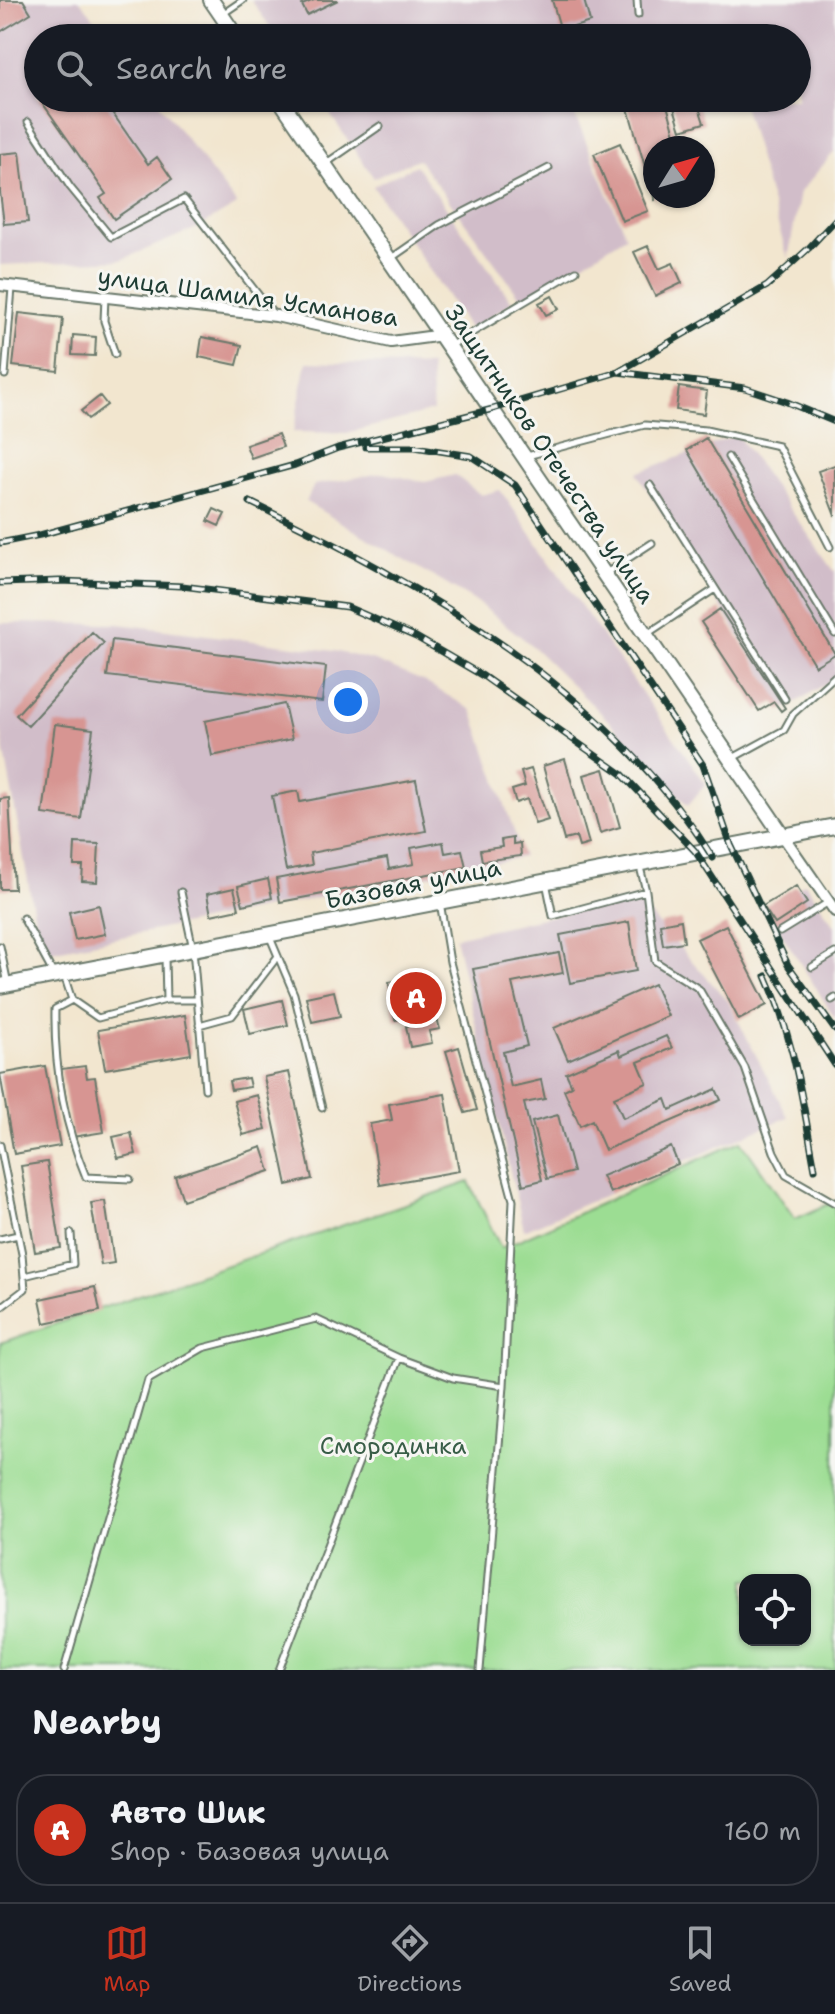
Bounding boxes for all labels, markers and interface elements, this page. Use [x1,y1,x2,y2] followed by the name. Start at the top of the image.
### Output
[24,24,811,112] search box
[52,46,96,90] icon: search
[116,48,287,89] text: Search here
[643,136,715,208] north arrow
[96,260,400,334] street label: улица Шамиля Усманова
[438,298,662,610] street label: Защитников Отечества улица
[328,682,368,722] your location
[322,851,504,917] street label: Базовая улица
[390,968,442,1028] pin: A
[320,1430,466,1462] park label: Смородинка
[739,1574,811,1646] map controls
[739,1574,811,1646] button: locate
[32,1699,162,1745] text: Nearby
[110,1792,266,1833] text: Авто Шик
[50,1813,70,1848] text: A
[724,1813,801,1848] text: 160 m
[110,1833,389,1868] text: Shop · Базовая улица
[103,1921,151,1998] tab: Map
[357,1921,462,1998] tab: Directions
[669,1921,732,1998] tab: Saved

